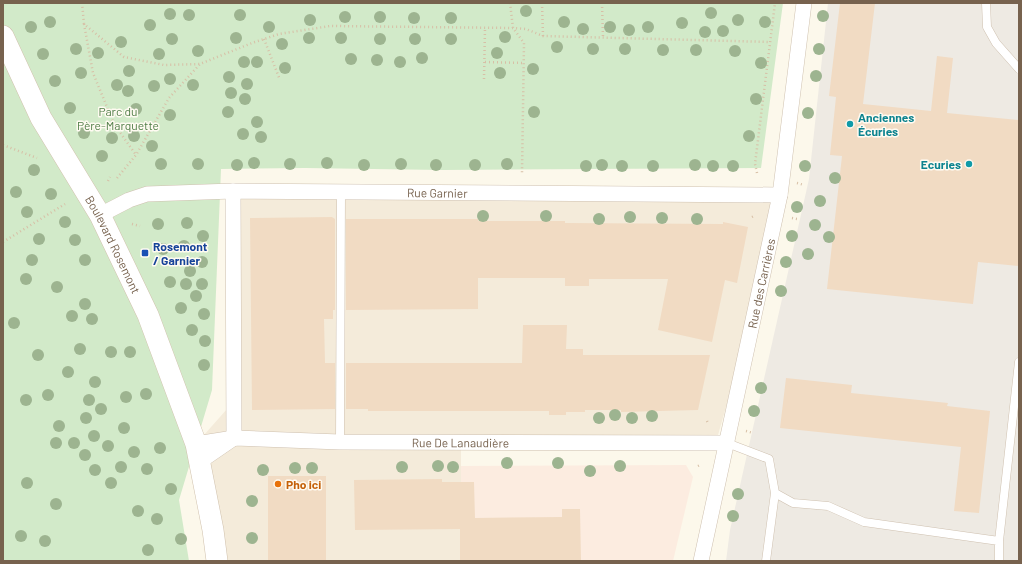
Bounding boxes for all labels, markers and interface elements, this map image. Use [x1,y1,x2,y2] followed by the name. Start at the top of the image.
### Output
[77,104,159,132] park label: Parc du Père-Marquette
[858,110,914,138] place label: Anciennes Écuries
[845,119,855,129] marker: Anciennes Écuries
[921,157,961,171] place label: Ecuries
[964,159,974,169] marker: Ecuries
[407,185,468,200] street label: Rue Garnier
[83,193,144,296] street label: Boulevard Rosemont
[744,237,777,330] street label: Rue des Carrières
[153,239,208,267] place label: Rosemont / Garnier
[140,248,150,258] marker: Rosemont / Garnier
[412,435,509,449] street label: Rue De Lanaudière
[286,477,321,491] place label: Pho ici
[273,479,283,489] marker: Pho ici

